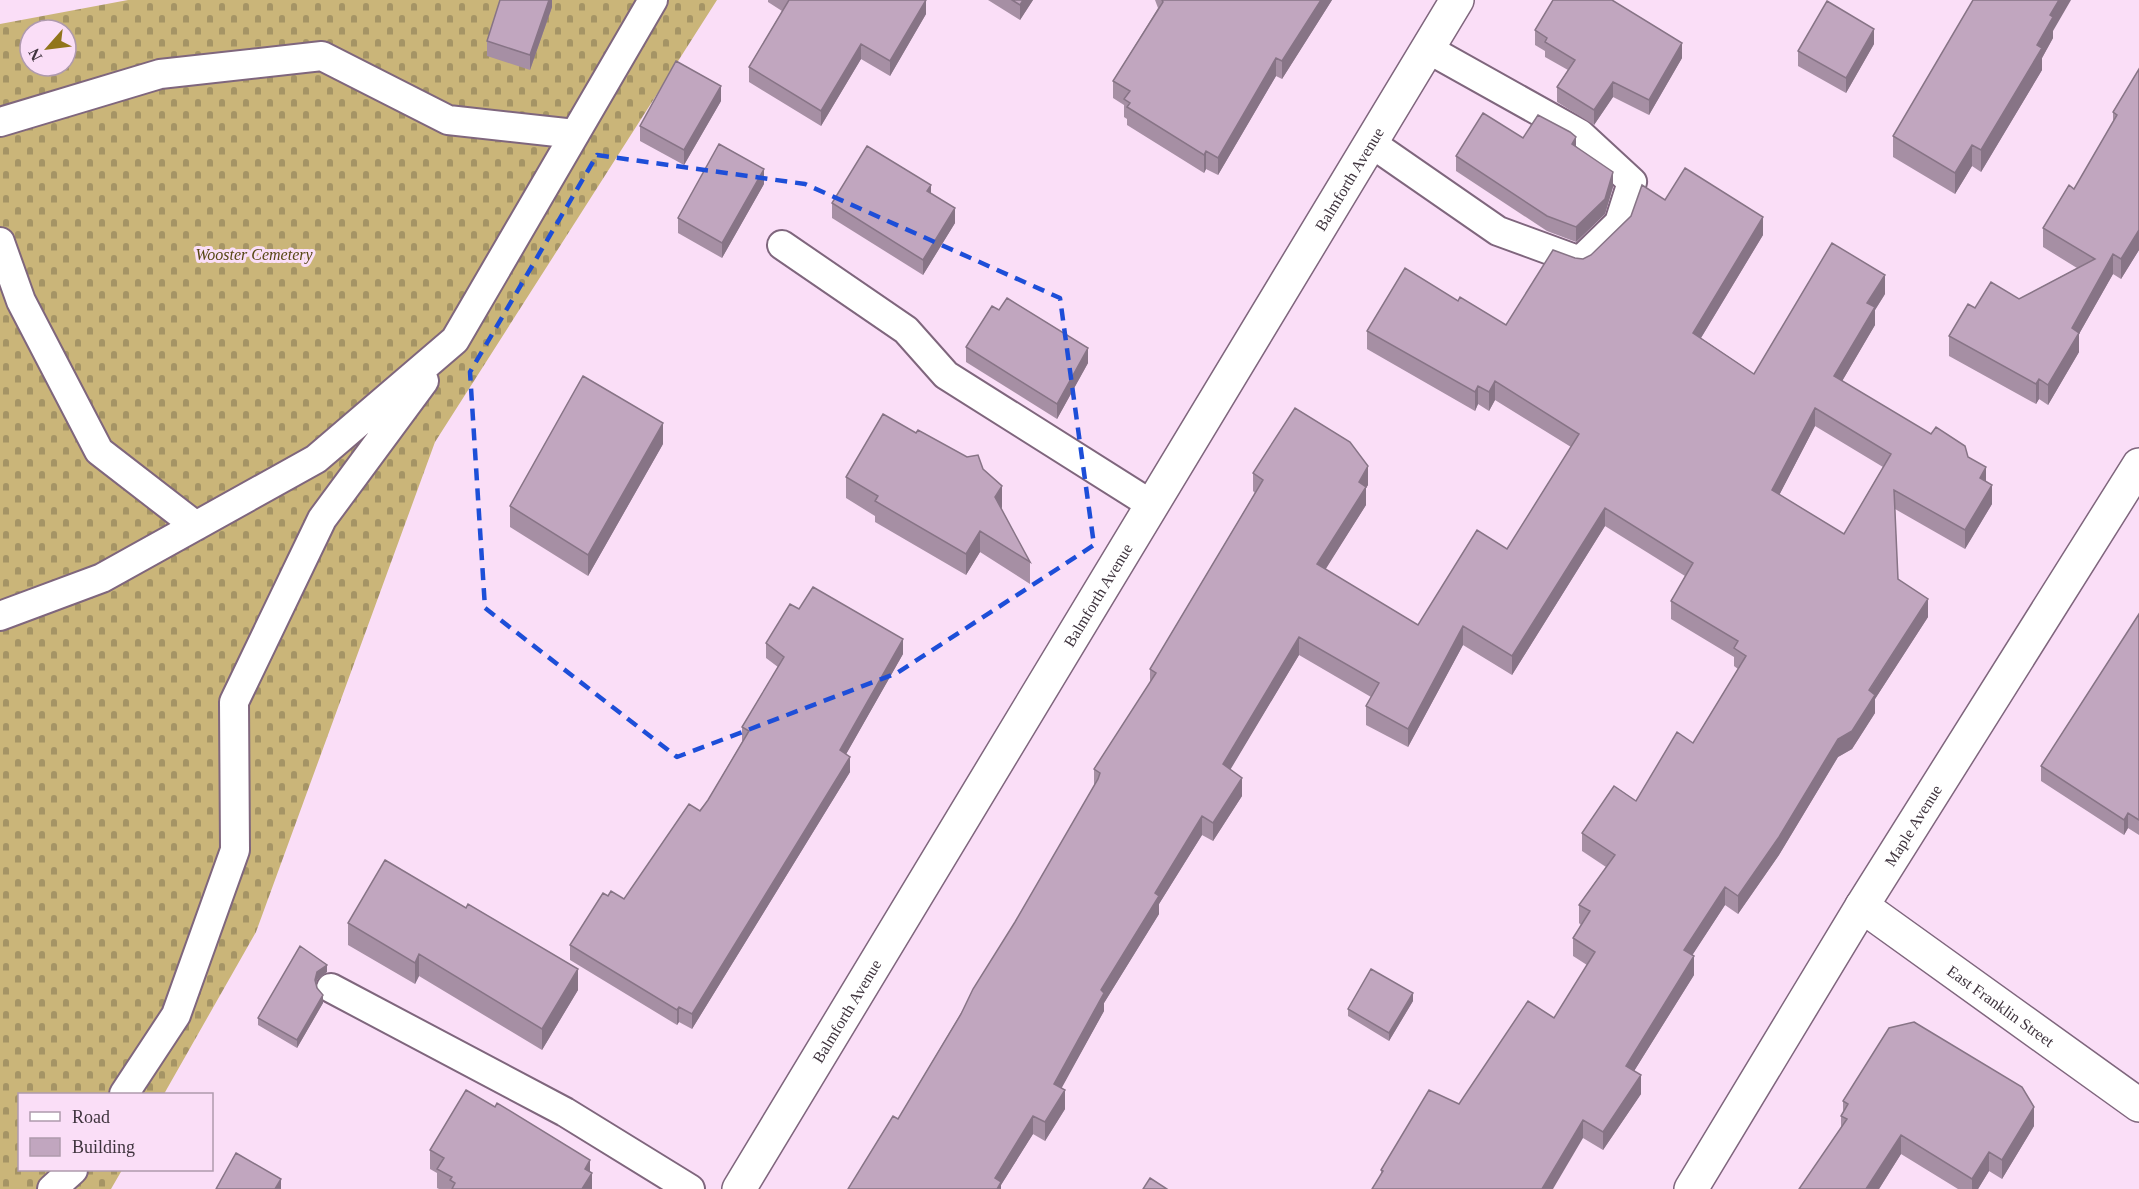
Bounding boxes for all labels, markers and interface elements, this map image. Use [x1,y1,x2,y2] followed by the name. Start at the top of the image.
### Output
[18,18,78,78] north arrow
[25,45,45,64] text: N
[1312,124,1387,234] street label: Balmforth Avenue
[195,246,313,264] park label: Wooster Cemetery
[1061,540,1136,650] street label: Balmforth Avenue
[1881,782,1945,869] street label: Maple Avenue
[809,957,885,1066] street label: Balmforth Avenue
[1944,962,2058,1051] street label: East Franklin Street
[18,1093,213,1171] legend
[72,1107,110,1127] text: Road
[72,1137,135,1157] text: Building

